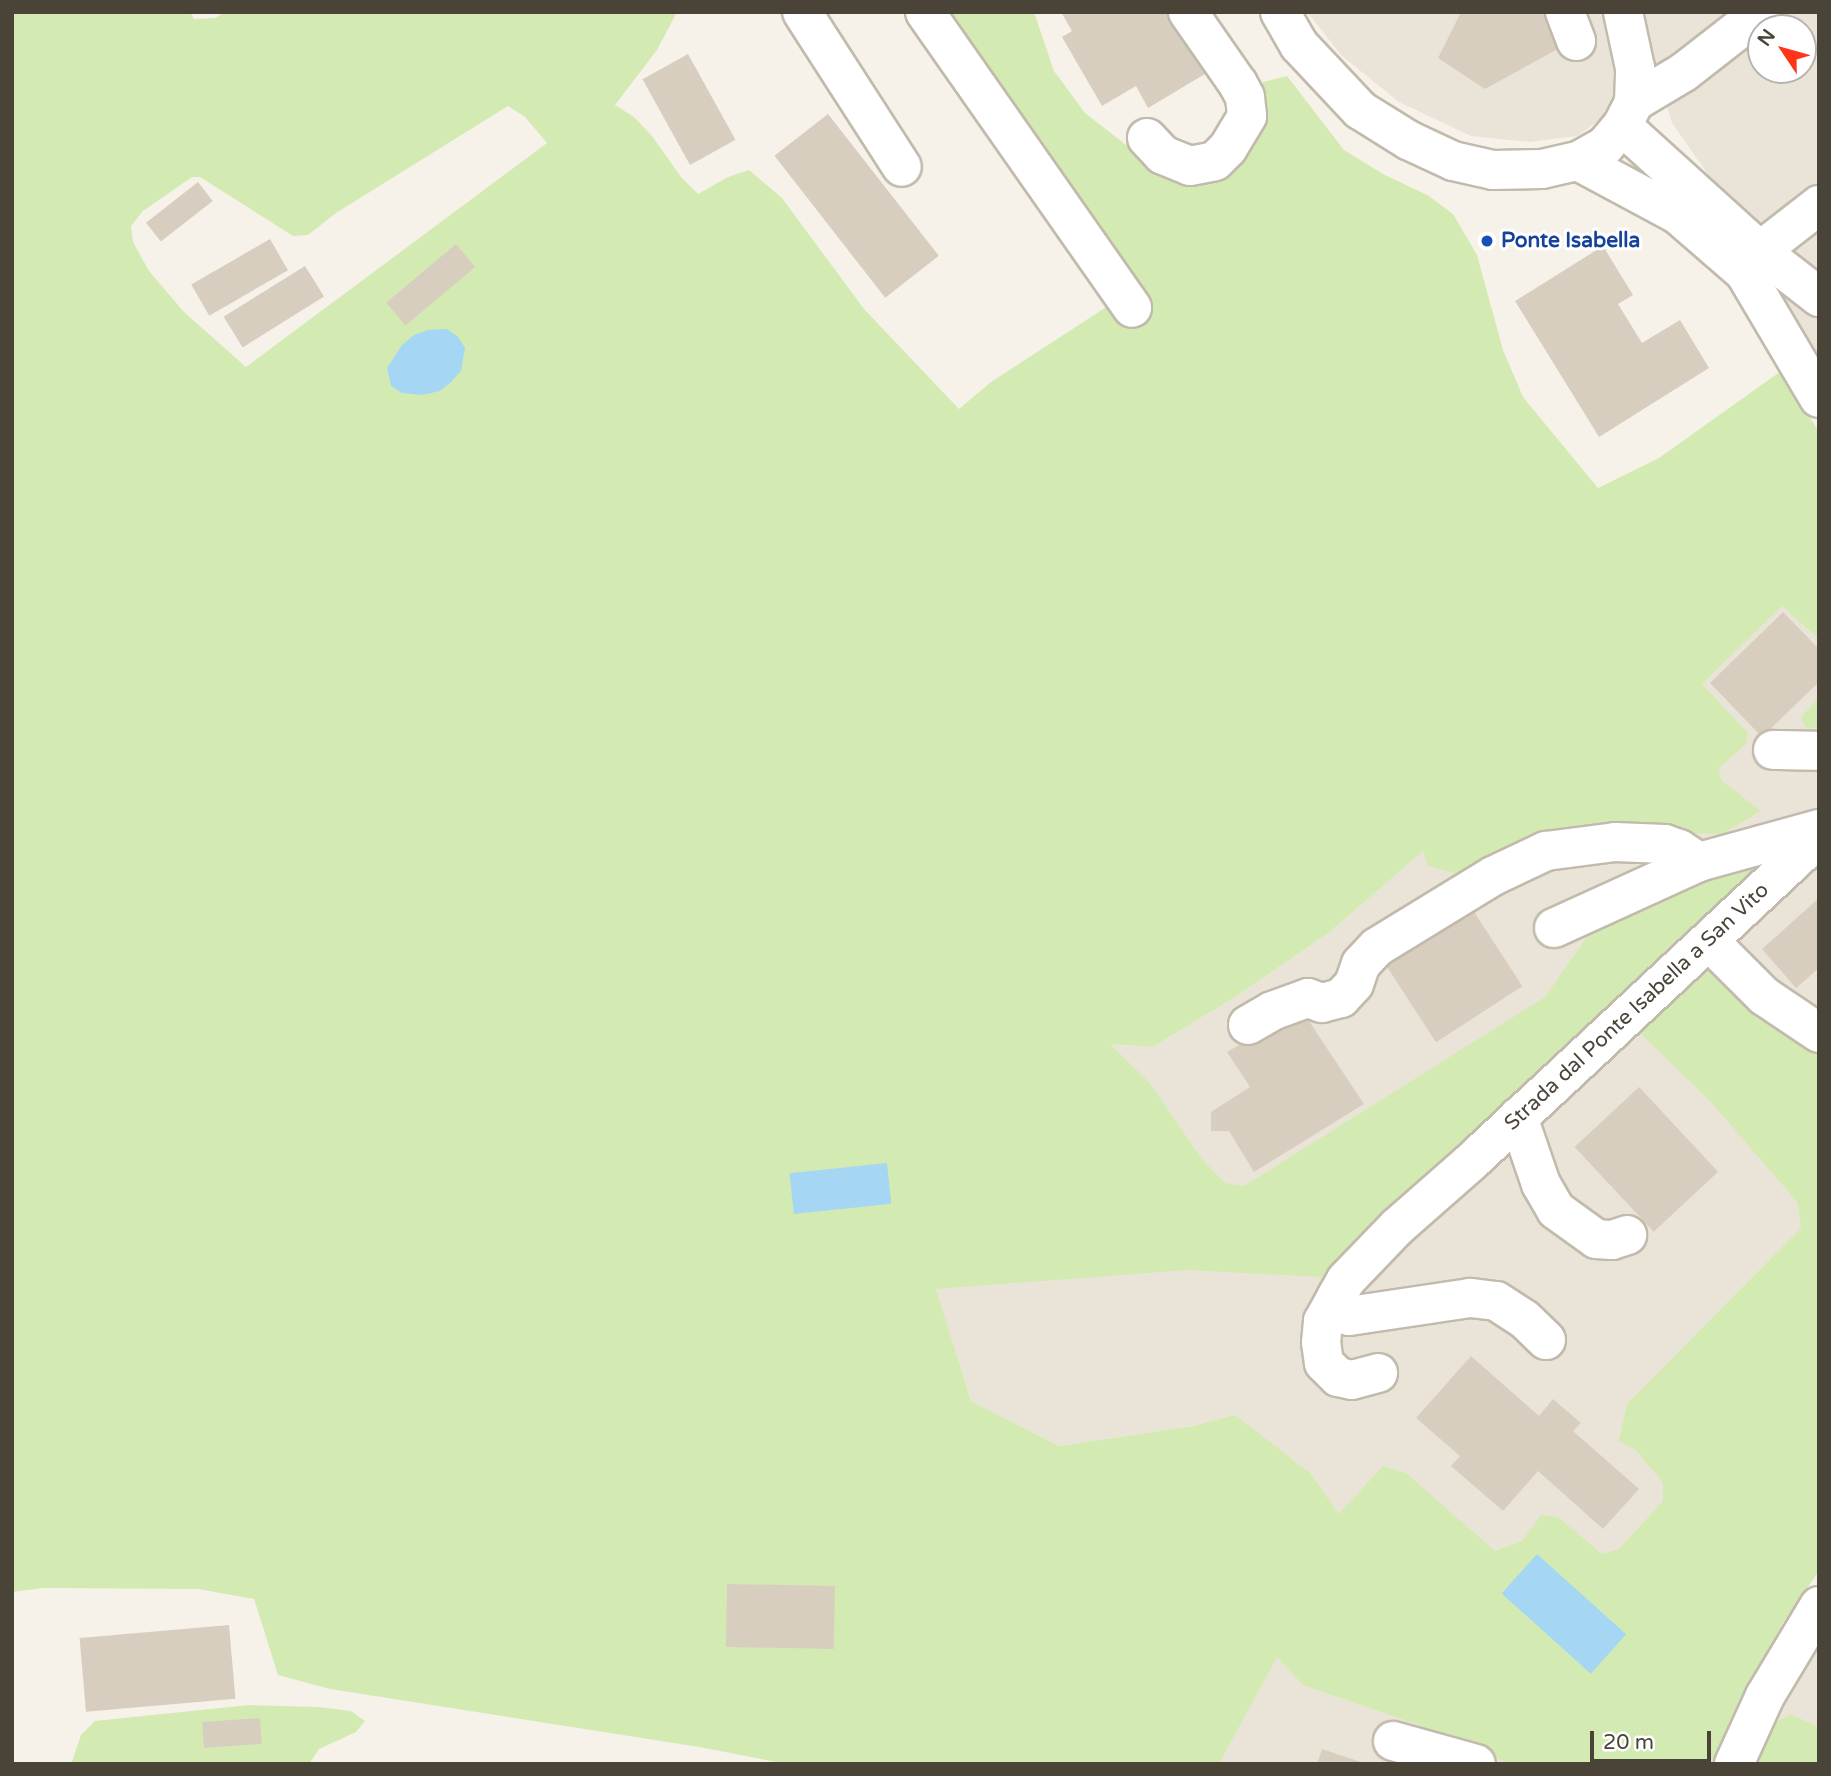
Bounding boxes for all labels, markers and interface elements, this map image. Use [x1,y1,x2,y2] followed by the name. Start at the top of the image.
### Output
[1747,14,1817,84] north arrow
[1753,25,1780,50] text: N
[1501,228,1640,254] place label: Ponte Isabella
[1479,233,1495,249] marker: Ponte Isabella
[1500,878,1774,1136] street label: Strada dal Ponte Isabella a San Vito
[1593,1716,1714,1760] scale bar
[1603,1730,1654,1755] text: 20 m

